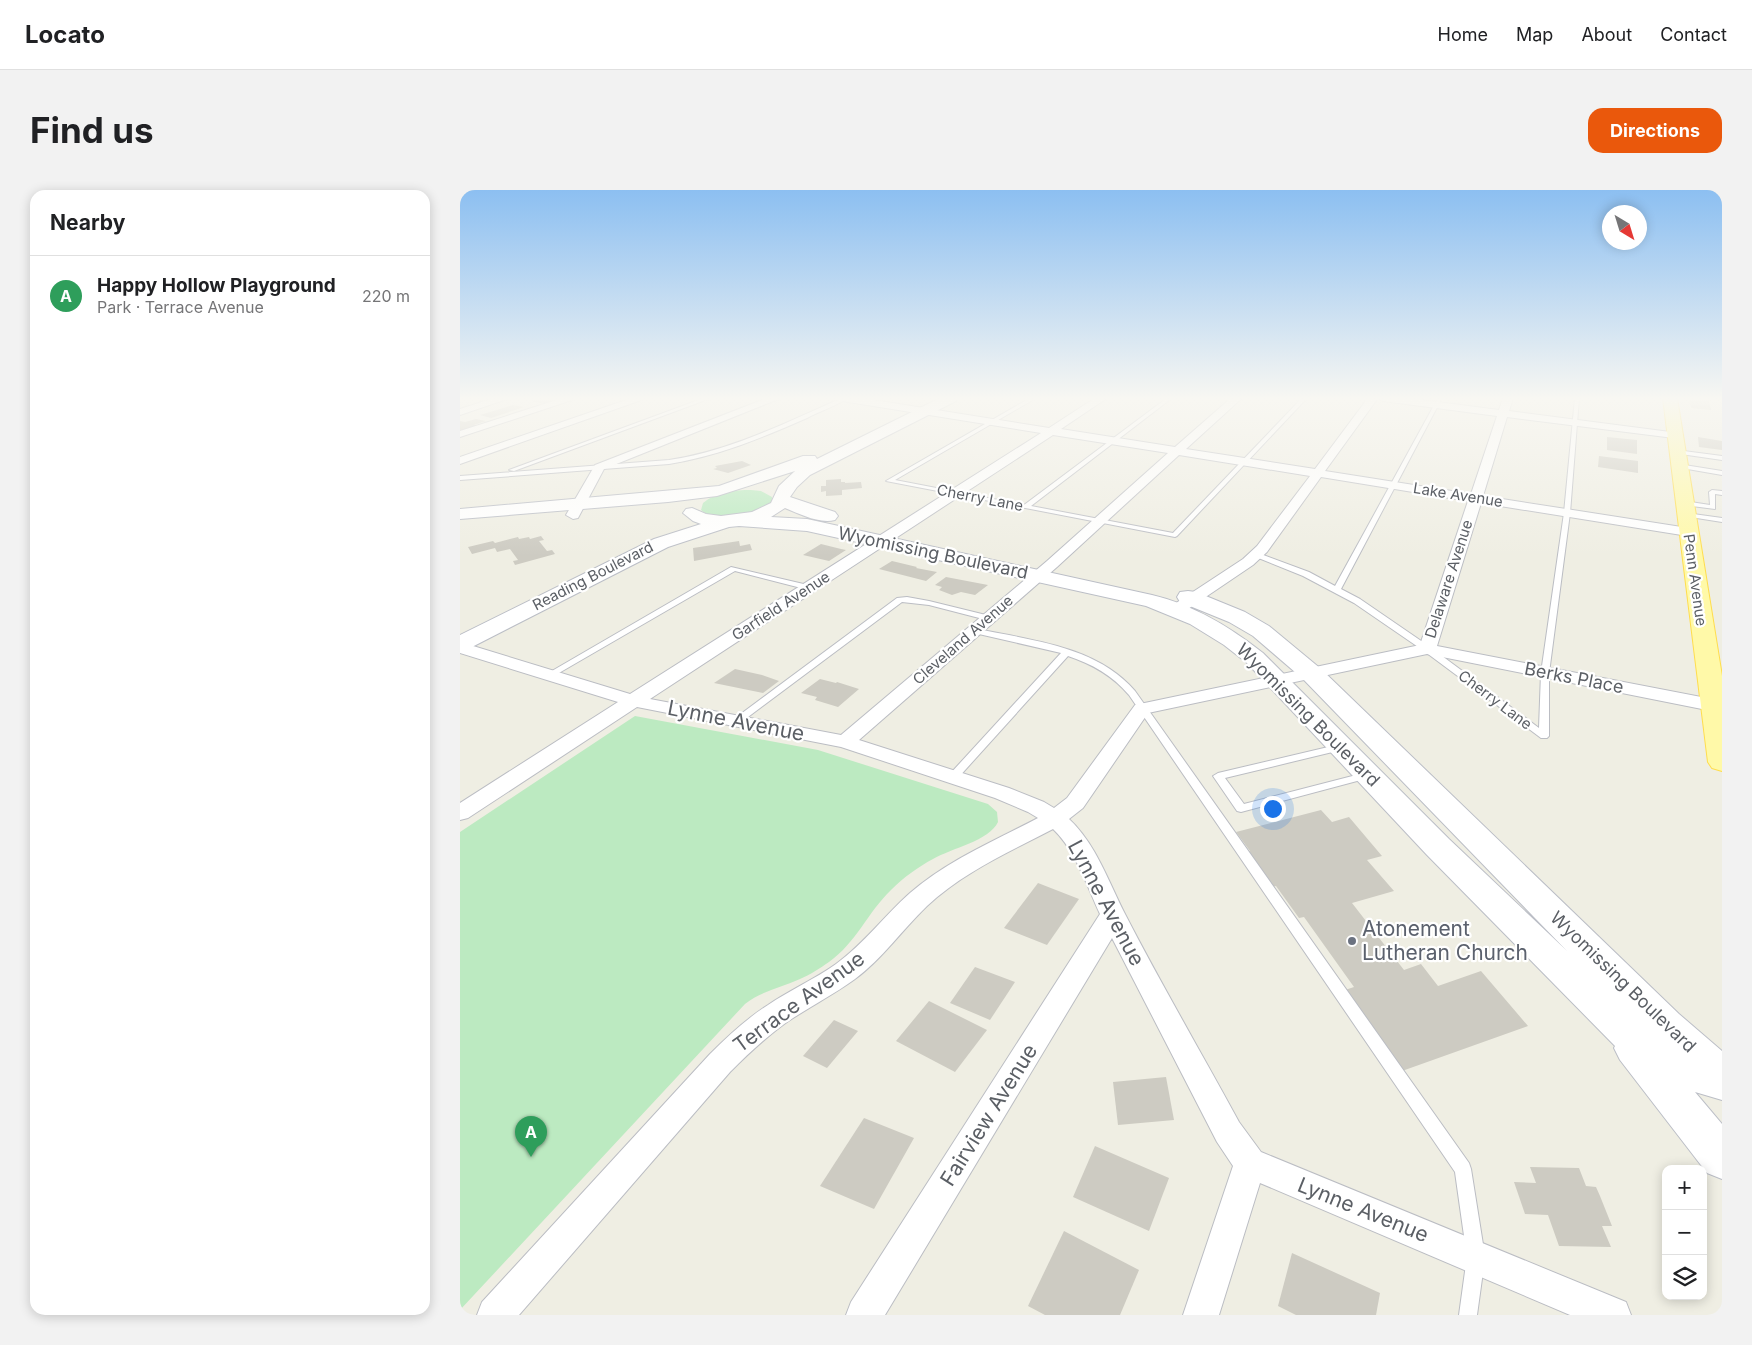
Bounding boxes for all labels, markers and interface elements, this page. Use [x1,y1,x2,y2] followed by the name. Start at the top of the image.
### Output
[25,20,105,49] text: Locato
[1438,24,1488,45] text: Home
[1516,24,1553,45] text: Map
[1581,24,1632,45] text: About
[1660,24,1727,45] text: Contact
[1588,108,1722,153] button: Directions
[30,109,154,151] text: Find us
[1602,205,1647,250] north arrow
[50,210,125,235] text: Nearby
[97,274,336,297] text: Happy Hollow Playground
[60,286,72,306] text: A
[362,286,410,306] text: 220 m
[97,297,264,317] text: Park · Terrace Avenue
[1412,478,1504,511] street label: Lake Avenue
[935,480,1025,515] street label: Cherry Lane
[1420,517,1477,640] street label: Delaware Avenue
[836,522,1030,583] street label: Wyomissing Boulevard
[1680,533,1711,627] street label: Penn Avenue
[529,537,656,614] street label: Reading Boulevard
[728,567,833,644] street label: Garfield Avenue
[909,591,1017,688] street label: Cleveland Avenue
[1232,639,1384,791] street label: Wyomissing Boulevard
[1523,658,1625,697] street label: Berks Place
[1455,666,1536,734] street label: Cherry Lane
[665,695,807,746] street label: Lynne Avenue
[1260,796,1286,822] your location
[1063,836,1150,970] street label: Lynne Avenue
[1546,907,1700,1057] street label: Wyomissing Boulevard
[1362,916,1528,965] place label: Atonement Lutheran Church
[1346,935,1358,947] marker: Atonement Lutheran Church
[728,946,869,1058] street label: Terrace Avenue
[935,1039,1042,1190] street label: Fairview Avenue
[515,1116,547,1157] pin: A
[1662,1165,1707,1300] map controls
[1662,1165,1707,1210] button: +
[1294,1172,1432,1247] street label: Lynne Avenue
[1662,1210,1707,1255] button: −
[1662,1255,1707,1300] button: layers

